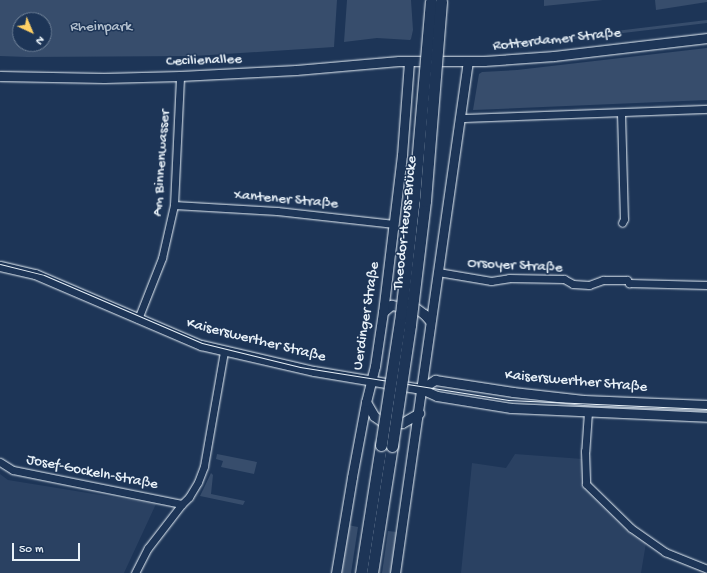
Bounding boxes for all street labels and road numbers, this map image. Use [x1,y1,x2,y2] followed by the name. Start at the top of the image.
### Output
[492,24,622,56] street label: Rotterdamer Straße
[166,51,242,71] street label: Cecilienallee
[149,109,175,217] street label: Am Binnenwasser
[390,155,422,291] street label: Theodor-Heuss-Brücke
[233,186,339,214] street label: Xantener Straße
[467,255,563,277] street label: Orsoyer Straße
[350,260,384,372] street label: Uerdinger Straße
[184,315,328,367] street label: Kaiserswerther Straße
[504,367,648,397] street label: Kaiserswerther Straße
[25,451,159,495] street label: Josef-Gockeln-Straße

